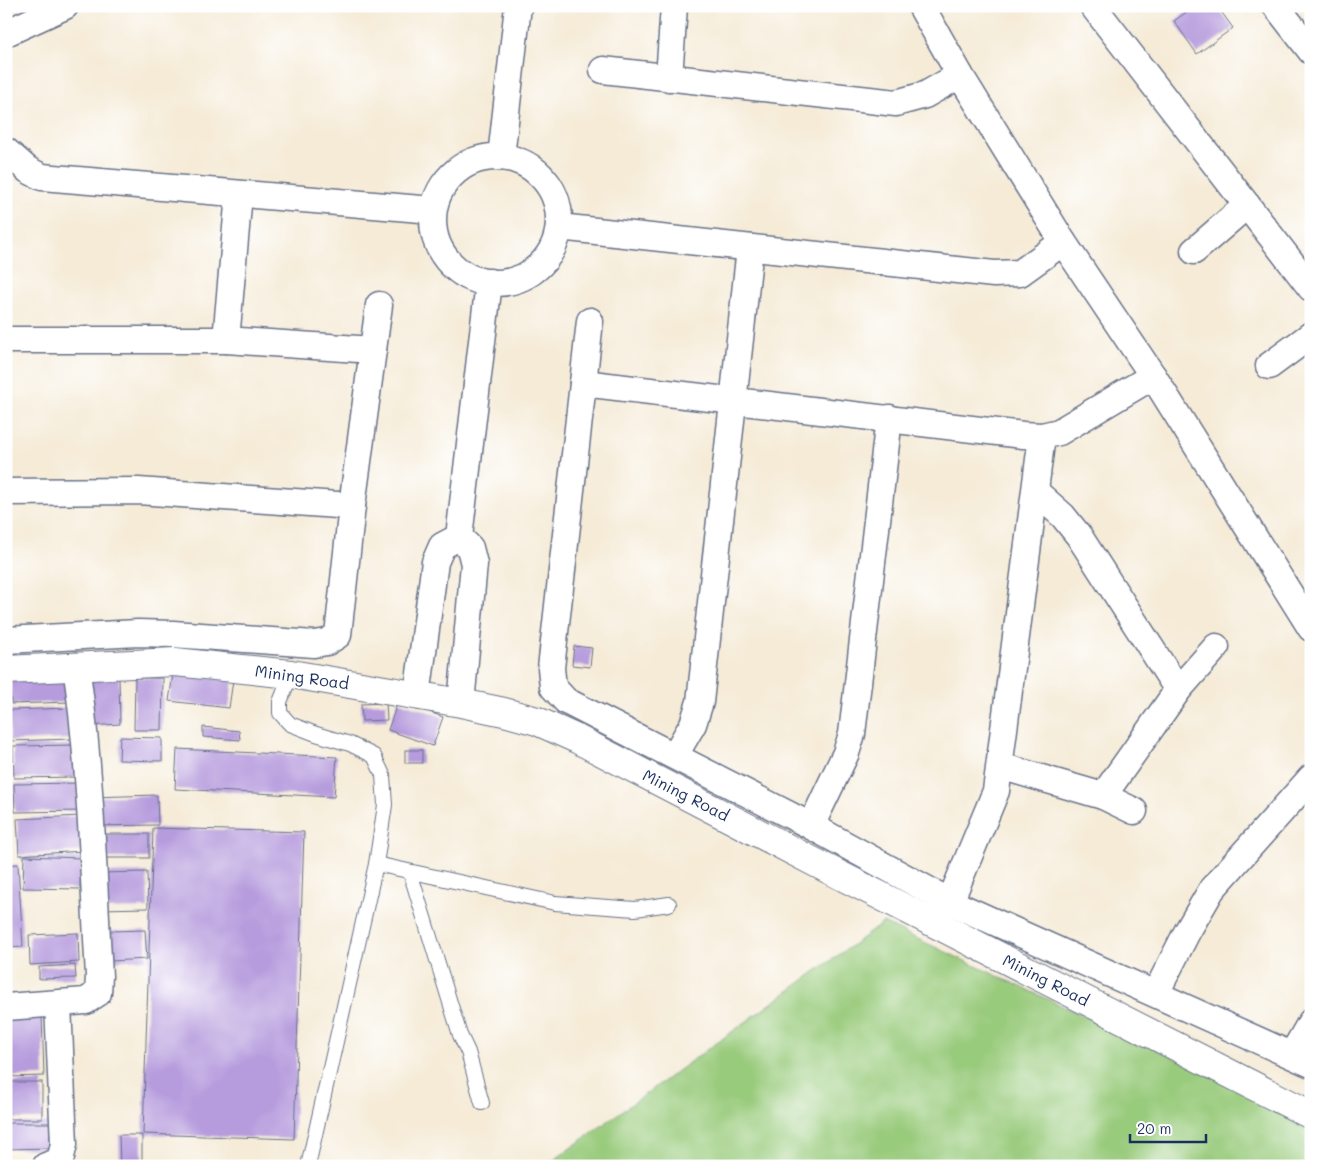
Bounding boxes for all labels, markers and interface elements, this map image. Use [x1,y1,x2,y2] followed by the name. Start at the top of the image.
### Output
[254,660,350,693] street label: Mining Road
[639,764,733,825] street label: Mining Road
[999,949,1093,1010] street label: Mining Road
[1130,1112,1206,1144] scale bar
[1137,1118,1171,1138] text: 20 m

